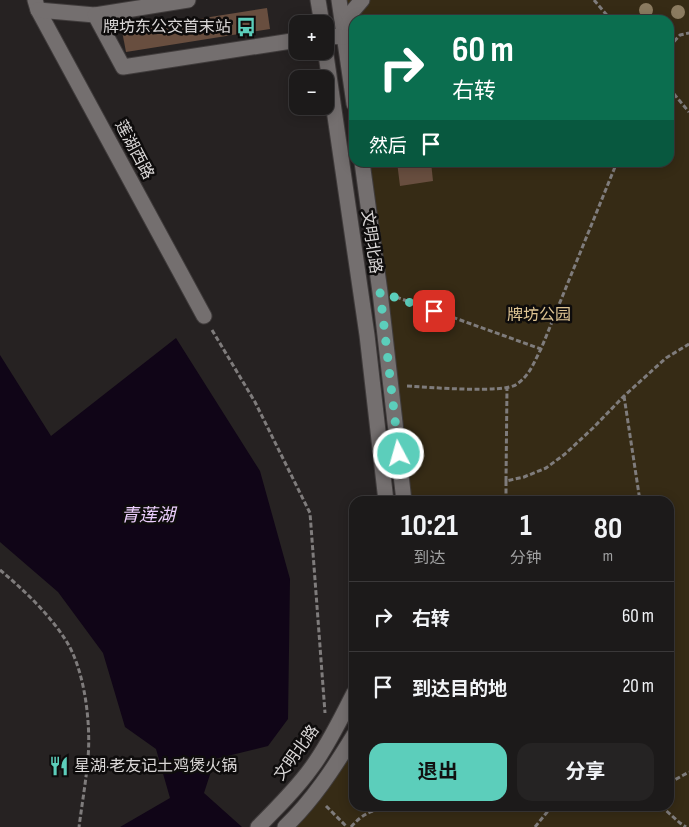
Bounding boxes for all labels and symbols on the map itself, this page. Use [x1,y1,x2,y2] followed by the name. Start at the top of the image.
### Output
[235,16,257,38] bus stop icon: 牌坊东公交首末站
[103,18,231,37] place label: 牌坊东公交首末站
[111,117,157,183] street label: 莲湖西路
[357,209,385,275] street label: 文明北路
[413,290,455,332] pin
[507,306,571,325] park label: 牌坊公园
[372,427,424,479] position arrow
[121,505,178,526] water label: 青莲湖
[271,722,323,784] street label: 文明北路
[48,755,70,777] restaurant icon: 星湖·老友记土鸡煲火锅
[74,757,237,776] place label: 星湖·老友记土鸡煲火锅

